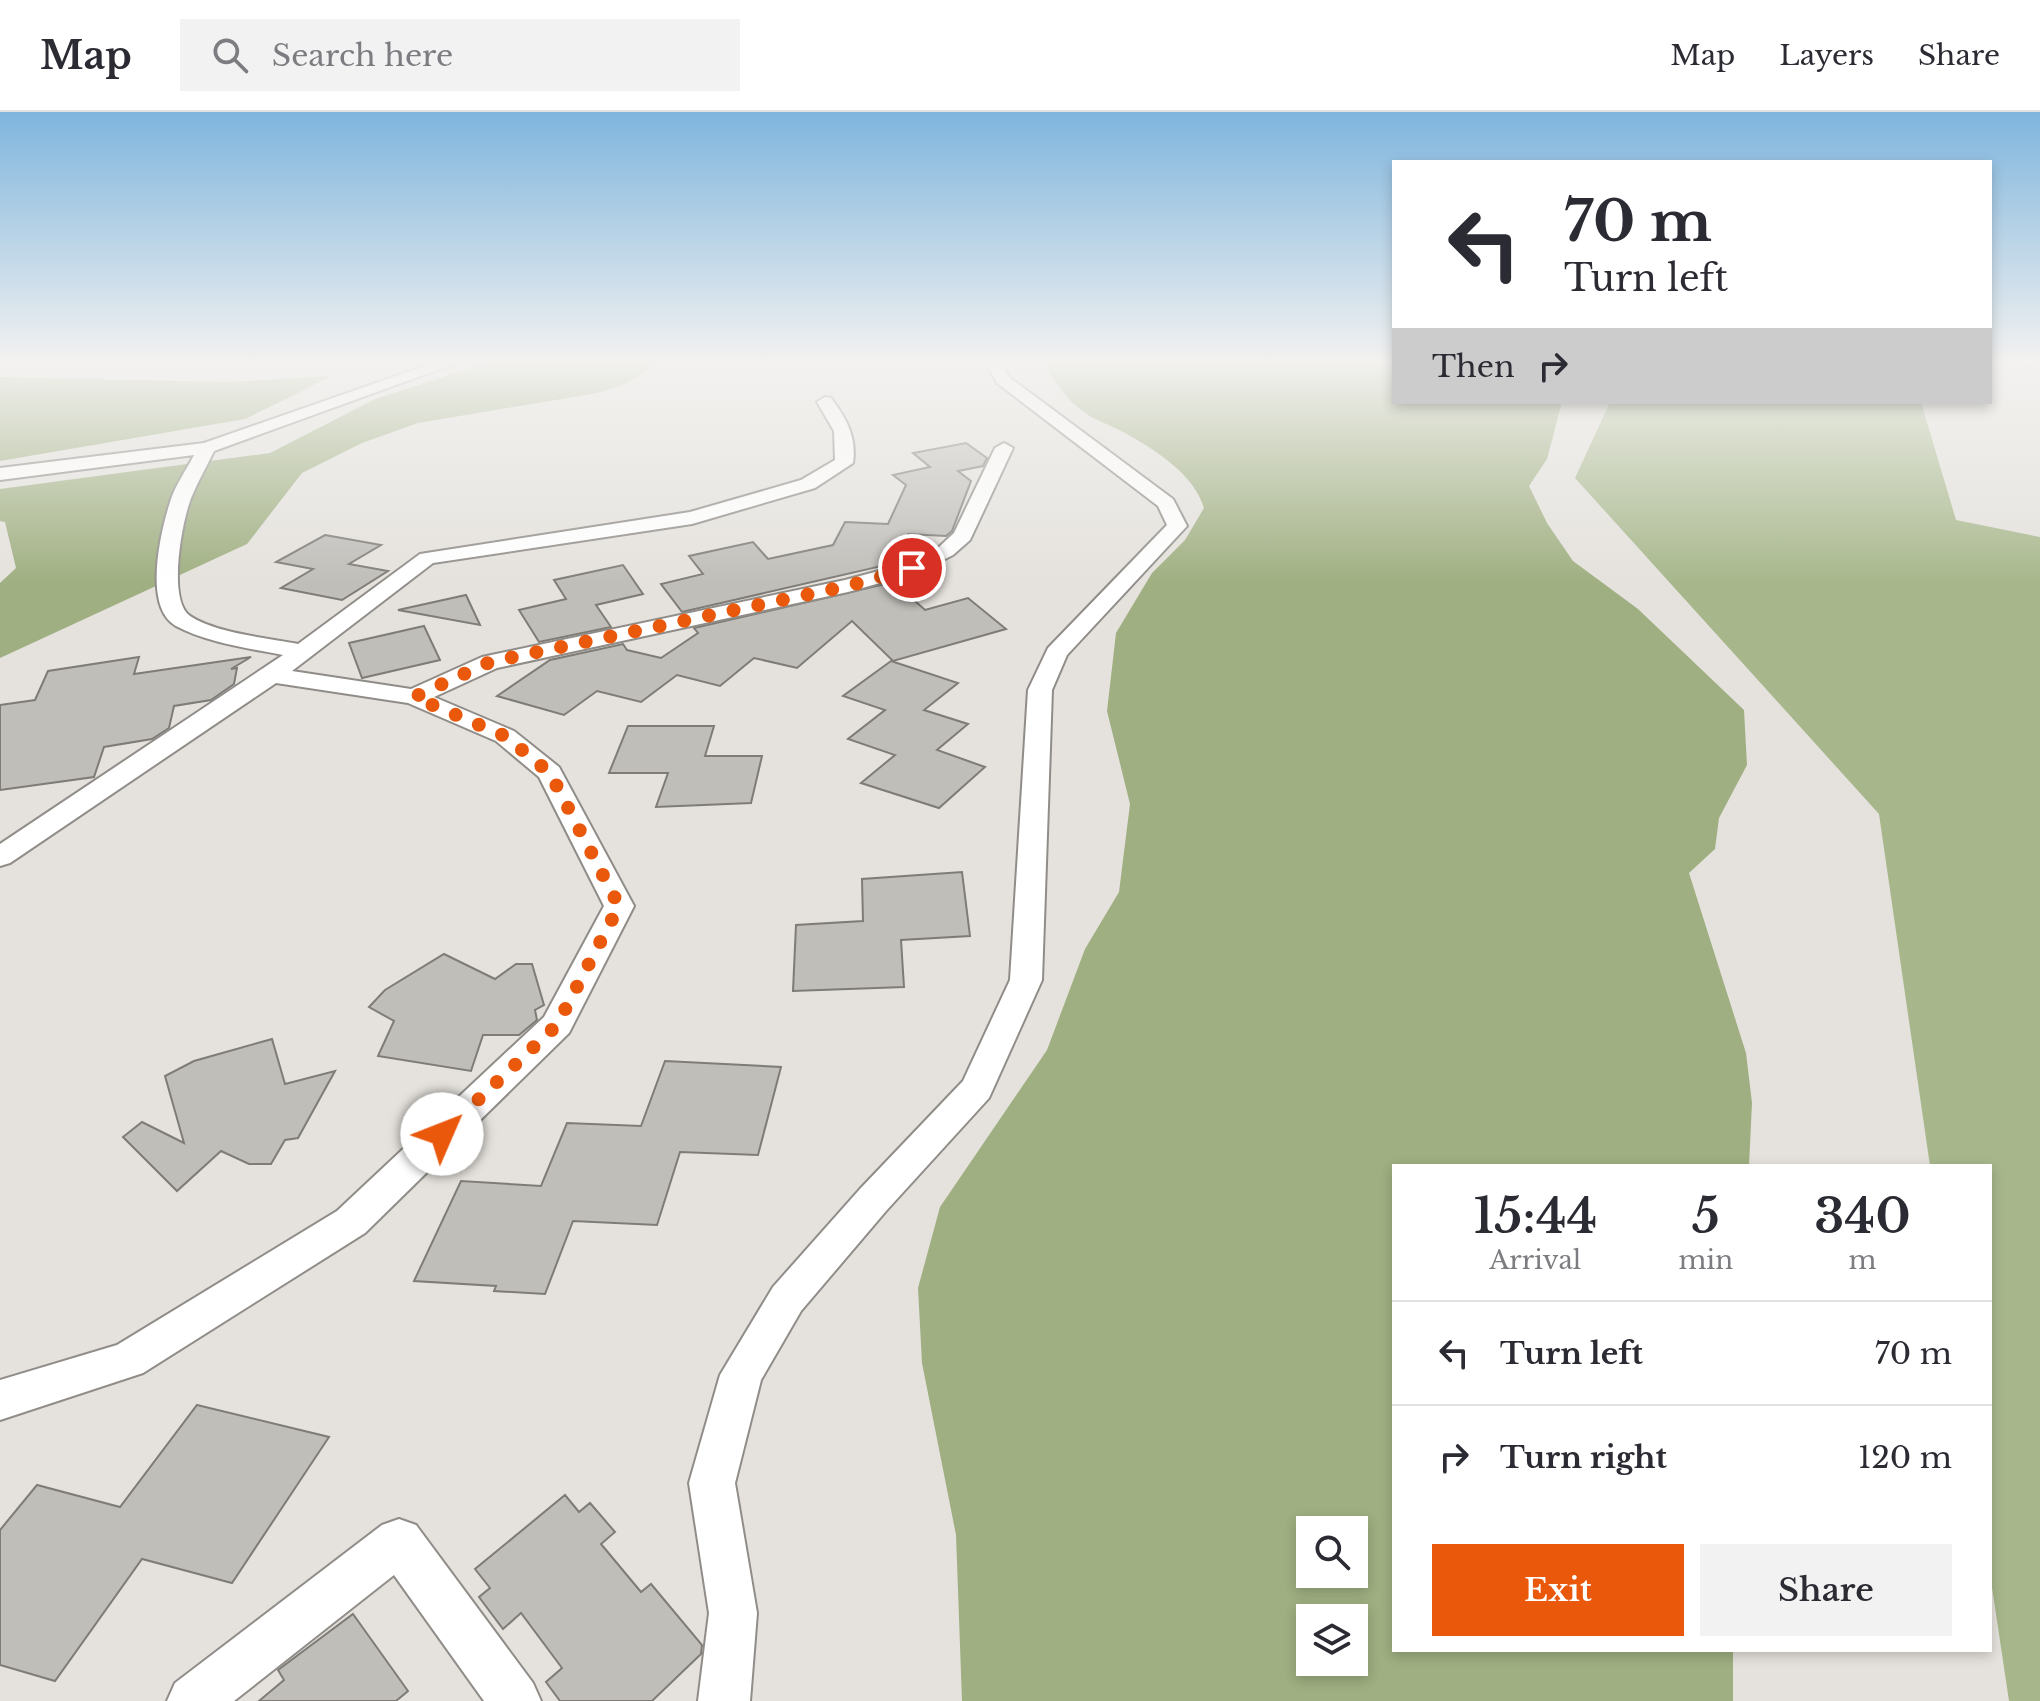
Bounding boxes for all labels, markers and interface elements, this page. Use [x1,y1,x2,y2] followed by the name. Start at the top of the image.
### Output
[180,19,740,91] search box
[40,32,132,79] text: Map
[208,33,252,77] icon: search
[272,37,453,74] text: Search here
[1670,38,1735,73] text: Map
[1779,38,1874,73] text: Layers
[1918,38,2000,73] text: Share
[1564,187,1712,256] text: 70 m
[1432,192,1536,296] icon: left
[1564,256,1728,301] text: Turn left
[1531,344,1575,388] icon: right
[1432,348,1515,385] text: Then
[878,534,946,602] pin
[890,546,934,590] icon: arrive
[400,1092,484,1176] position arrow
[1473,1186,1597,1246] text: 15:44
[1692,1186,1720,1246] text: 5
[1814,1186,1911,1246] text: 340
[1489,1244,1581,1276] text: Arrival
[1678,1244,1733,1276] text: min
[1849,1244,1877,1276] text: m
[1432,1331,1476,1375] icon: left
[1500,1335,1643,1372] text: Turn left
[1875,1335,1952,1372] text: 70 m
[1432,1435,1476,1479] icon: right
[1500,1439,1667,1476] text: Turn right
[1858,1439,1952,1476] text: 120 m
[1296,1516,1368,1676] map controls
[1296,1516,1368,1588] button: search
[1432,1544,1684,1636] button: Exit
[1700,1544,1952,1636] button: Share
[1296,1604,1368,1676] button: layers

